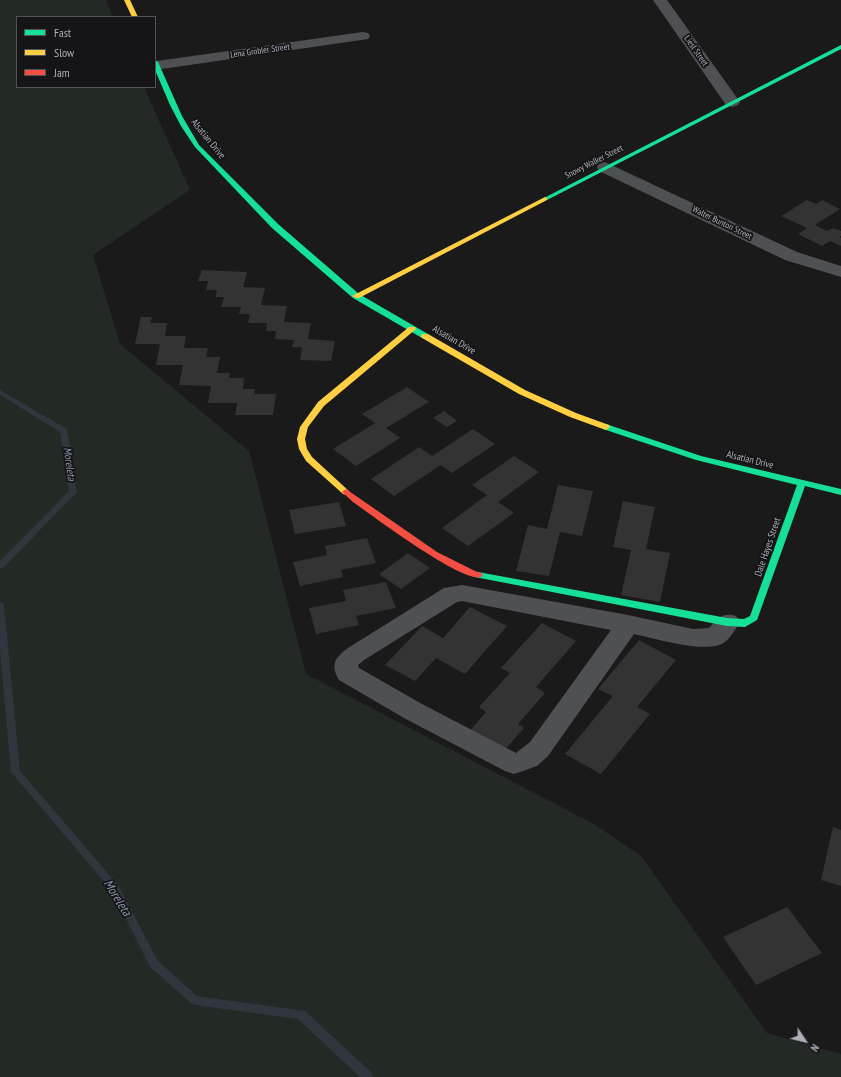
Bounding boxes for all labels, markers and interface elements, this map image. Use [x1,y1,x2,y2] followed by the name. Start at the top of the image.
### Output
[16,16,156,88] legend
[54,25,71,40] text: Fast
[682,34,710,68] street label: Liesl Street
[230,41,290,61] street label: Lena Grobler Street
[54,45,74,60] text: Slow
[54,65,70,80] text: Jam
[188,117,228,161] street label: Alsatian Drive
[563,143,625,181] street label: Snowy Walker Street
[691,204,753,242] street label: Walter Bunton Street
[430,323,478,357] street label: Alsatian Drive
[60,446,78,482] water label: Moreleta
[725,448,775,472] street label: Alsatian Drive
[752,516,784,578] street label: Dale Hayes Street
[100,877,134,919] water label: Moreleta
[785,1021,825,1061] north arrow
[807,1041,822,1054] text: N

